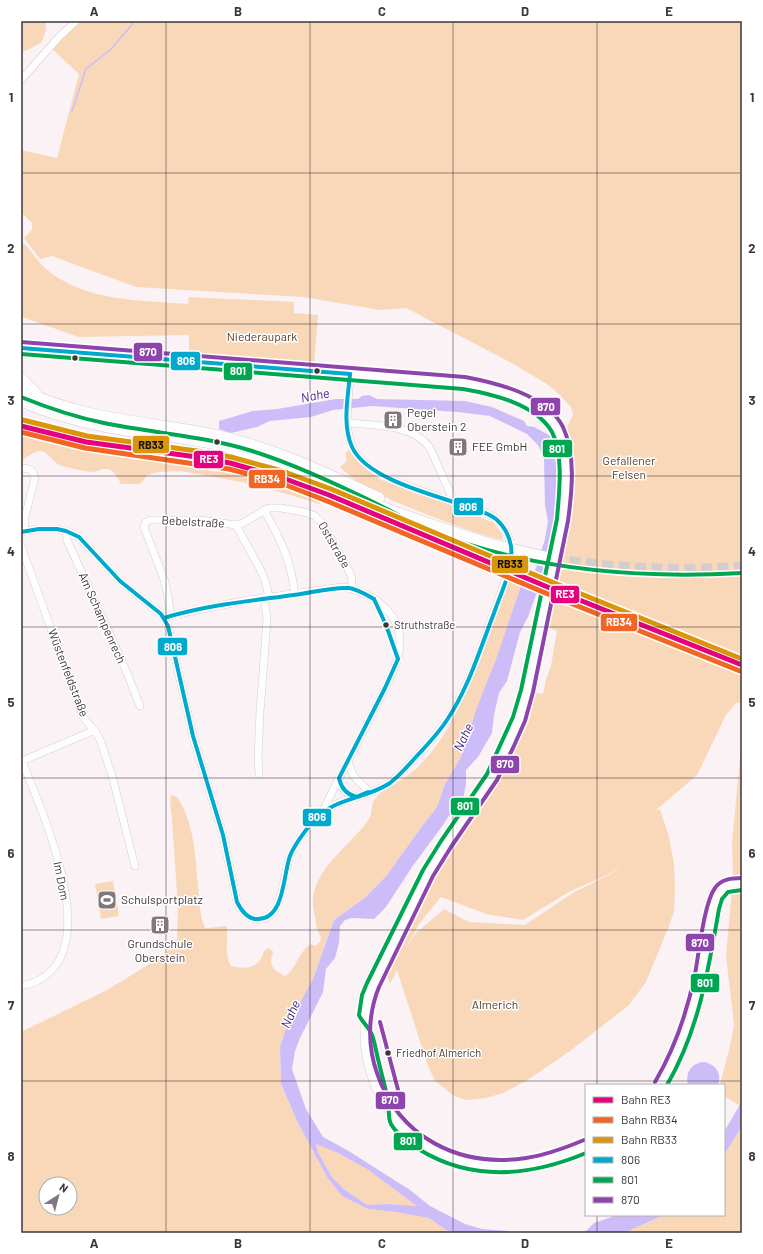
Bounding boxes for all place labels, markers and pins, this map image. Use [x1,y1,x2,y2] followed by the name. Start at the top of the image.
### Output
[70,353,80,363] unlabelled marker
[312,366,322,376] unlabelled marker
[407,405,466,433] place label: Pegel Oberstein 2
[382,409,404,431] building icon: Pegel Oberstein 2
[447,436,469,458] building icon: FEE GmbH
[212,437,222,447] unlabelled marker
[472,439,527,453] place label: FEE GmbH
[394,618,455,631] place label: Struthstraße
[381,620,391,630] marker: Struthstraße
[96,889,118,911] sports icon: Schulsportplatz
[121,892,203,906] place label: Schulsportplatz
[149,914,171,936] building icon: Grundschule Oberstein
[127,936,193,964] place label: Grundschule Oberstein
[396,1046,481,1059] place label: Friedhof Almerich
[383,1048,393,1058] marker: Friedhof Almerich

